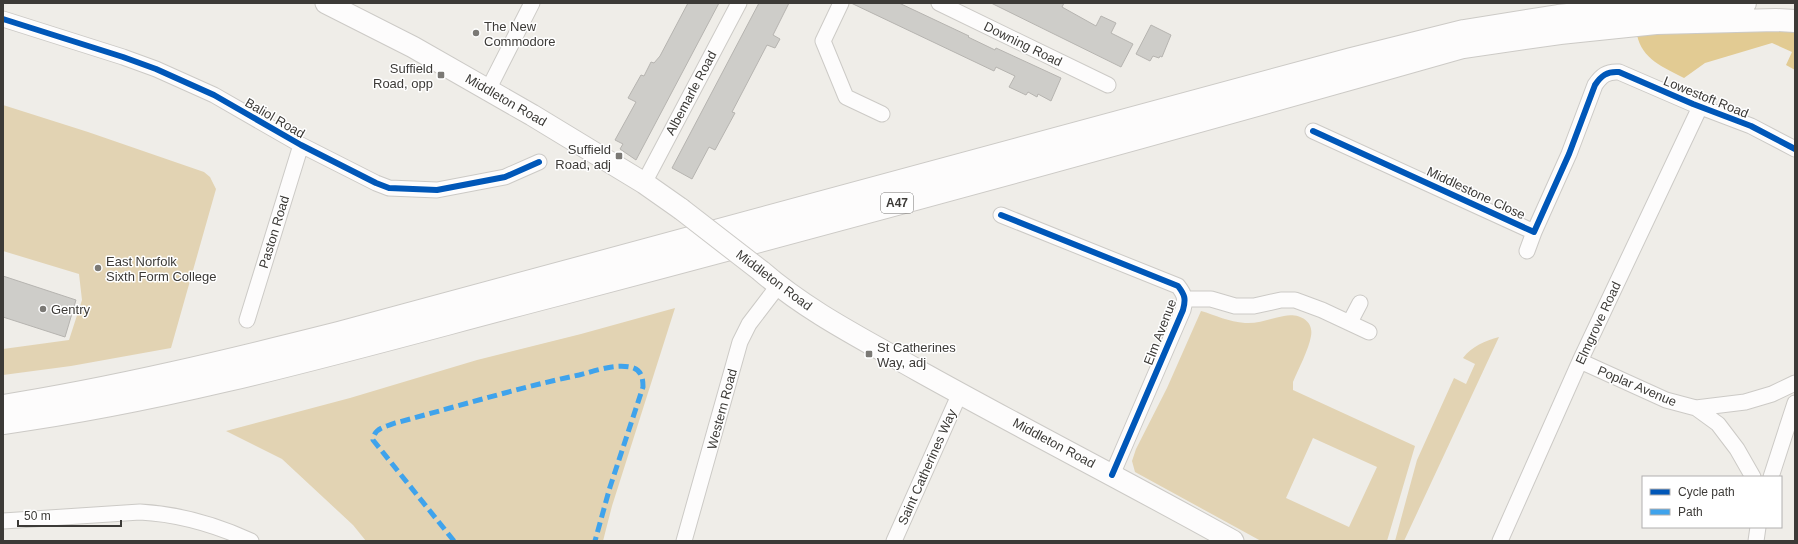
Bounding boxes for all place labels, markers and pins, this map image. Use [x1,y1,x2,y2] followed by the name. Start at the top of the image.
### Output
[484,19,556,49] place label: The New Commodore
[471,28,481,38] marker: The New Commodore
[373,61,433,91] place label: Suffield Road, opp
[436,70,446,80] marker: Suffield Road, opp
[555,142,611,172] place label: Suffield Road, adj
[614,151,624,161] marker: Suffield Road, adj
[106,254,217,284] place label: East Norfolk Sixth Form College
[93,263,103,273] marker: East Norfolk Sixth Form College
[51,302,91,317] place label: Gentry
[38,304,48,314] marker: Gentry
[877,340,956,370] place label: St Catherines Way, adj
[864,349,874,359] marker: St Catherines Way, adj

